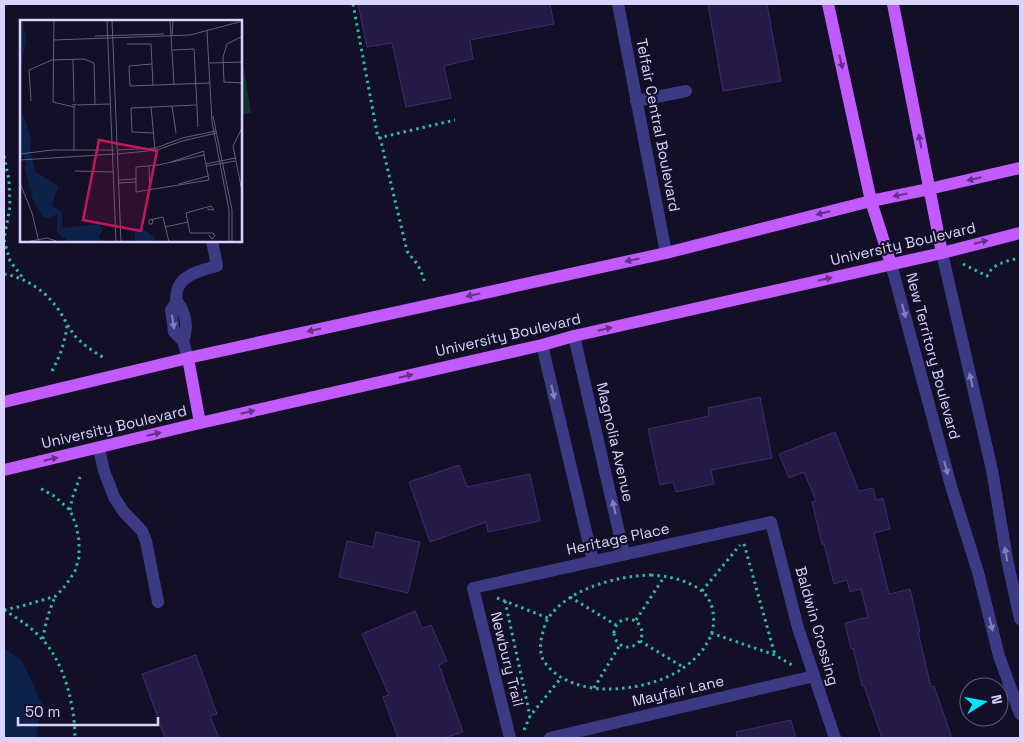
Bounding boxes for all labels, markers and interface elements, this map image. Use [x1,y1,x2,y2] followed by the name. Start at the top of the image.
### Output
[20,20,242,242] inset map
[632,37,685,213] street label: Telfair Central Boulevard
[837,55,845,70] one-way arrow
[915,133,923,149] one-way arrow
[967,175,982,183] one-way arrow
[892,191,907,199] one-way arrow
[816,209,831,217] one-way arrow
[828,218,977,269] street label: University Boulevard
[974,238,989,246] one-way arrow
[624,256,639,264] one-way arrow
[902,270,965,441] street label: New Territory Boulevard
[817,275,832,283] one-way arrow
[465,291,481,299] one-way arrow
[900,303,908,318] one-way arrow
[433,309,582,360] street label: University Boulevard
[169,314,177,330] one-way arrow
[598,325,613,333] one-way arrow
[307,326,322,334] one-way arrow
[399,372,414,380] one-way arrow
[967,372,975,387] one-way arrow
[592,380,639,504] street label: Magnolia Avenue
[549,385,557,400] one-way arrow
[39,401,188,452] street label: University Boulevard
[240,408,255,416] one-way arrow
[147,430,162,438] one-way arrow
[44,455,59,463] one-way arrow
[942,460,950,475] one-way arrow
[609,498,617,514] one-way arrow
[565,518,671,559] street label: Heritage Place
[1002,545,1010,561] one-way arrow
[791,564,844,688] street label: Baldwin Crossing
[487,610,528,708] street label: Newbury Trail
[987,616,995,631] one-way arrow
[630,671,726,710] street label: Mayfair Lane
[959,677,1009,727] north arrow
[987,693,1006,706] text: N
[18,694,158,726] scale bar
[25,702,60,721] text: 50 m

